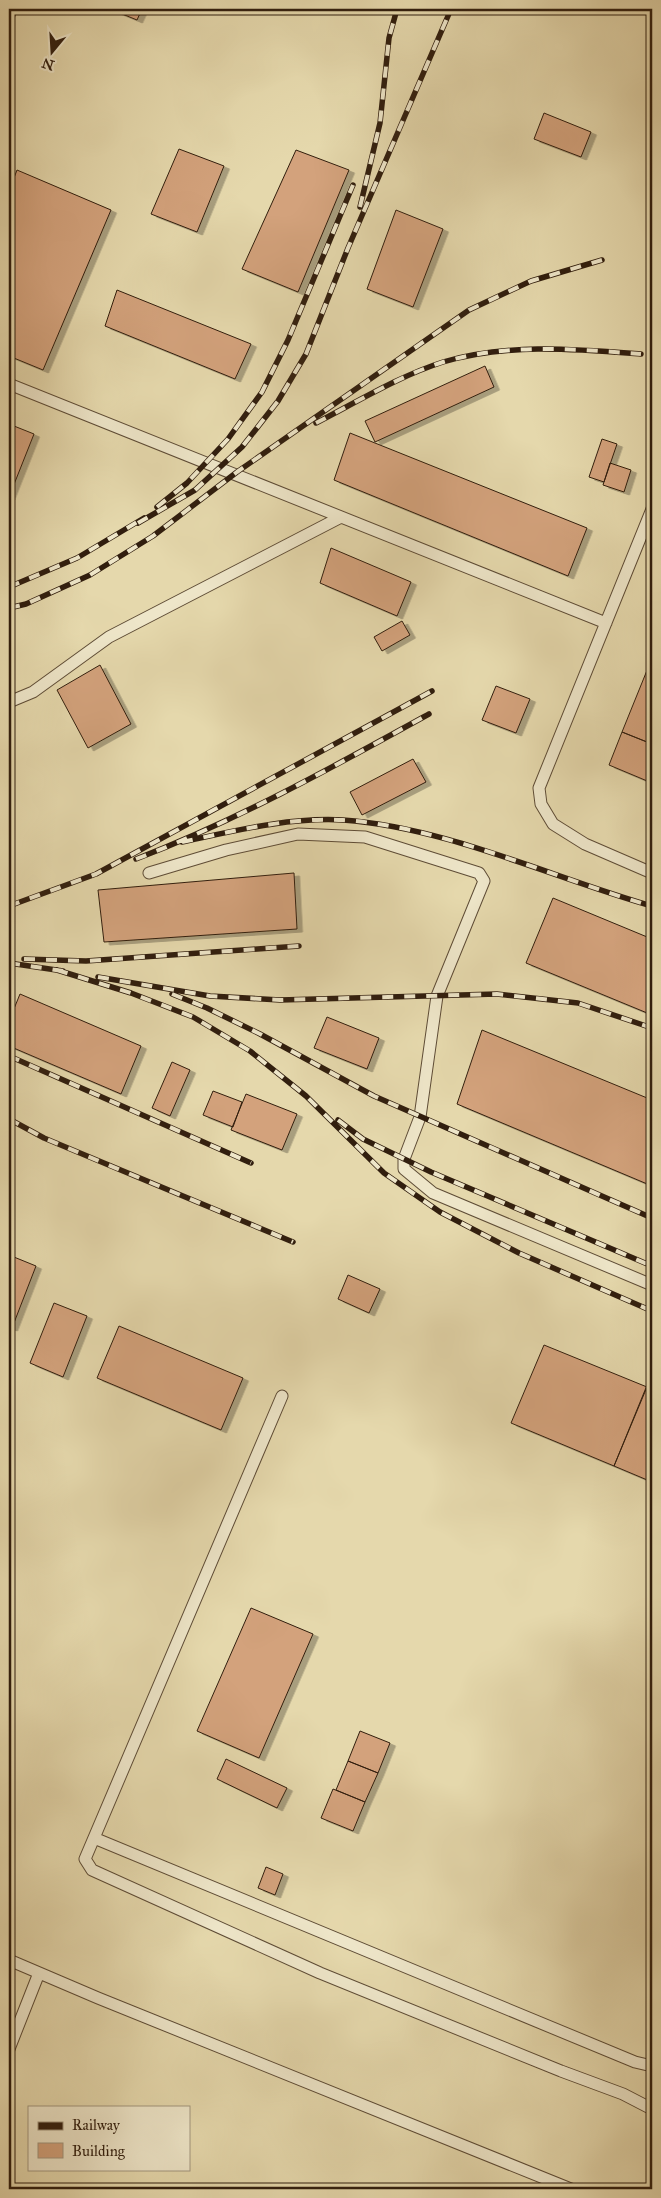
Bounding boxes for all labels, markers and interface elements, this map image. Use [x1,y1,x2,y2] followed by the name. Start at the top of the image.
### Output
[28,28,78,78] north arrow
[40,54,56,74] text: N
[28,2106,190,2170] legend
[72,2116,121,2134] text: Railway
[72,2142,126,2160] text: Building

